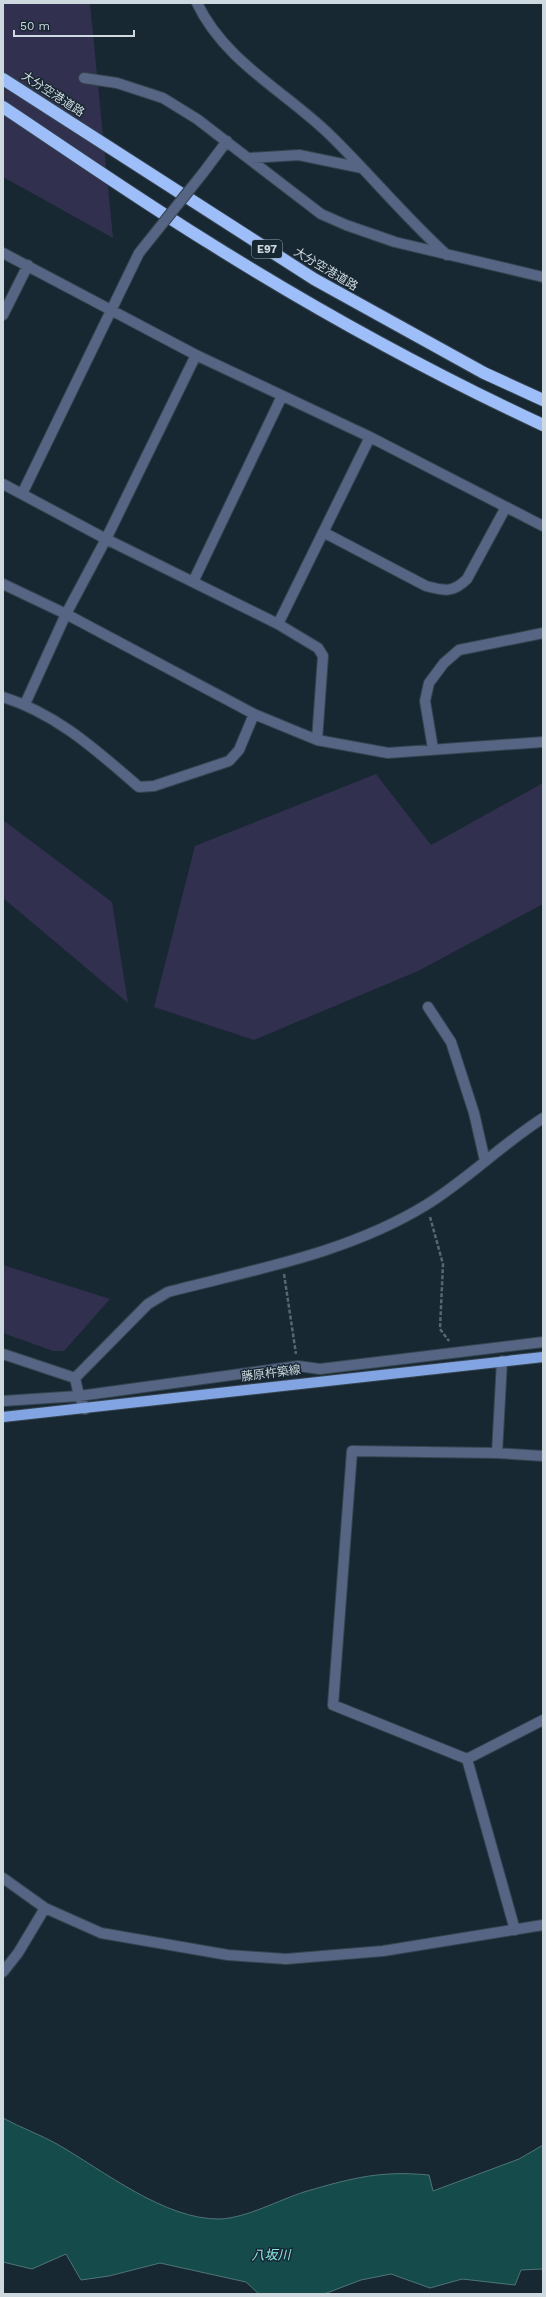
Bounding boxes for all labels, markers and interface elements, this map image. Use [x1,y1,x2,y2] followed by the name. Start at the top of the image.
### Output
[14,12,134,38] scale bar
[20,19,50,33] text: 50 m
[19,69,87,119] street label: 大分空港道路
[252,240,282,258] road number: E97
[292,244,360,294] street label: 大分空港道路
[240,1362,302,1384] street label: 藤原杵築線
[251,2247,293,2263] water label: 八坂川

